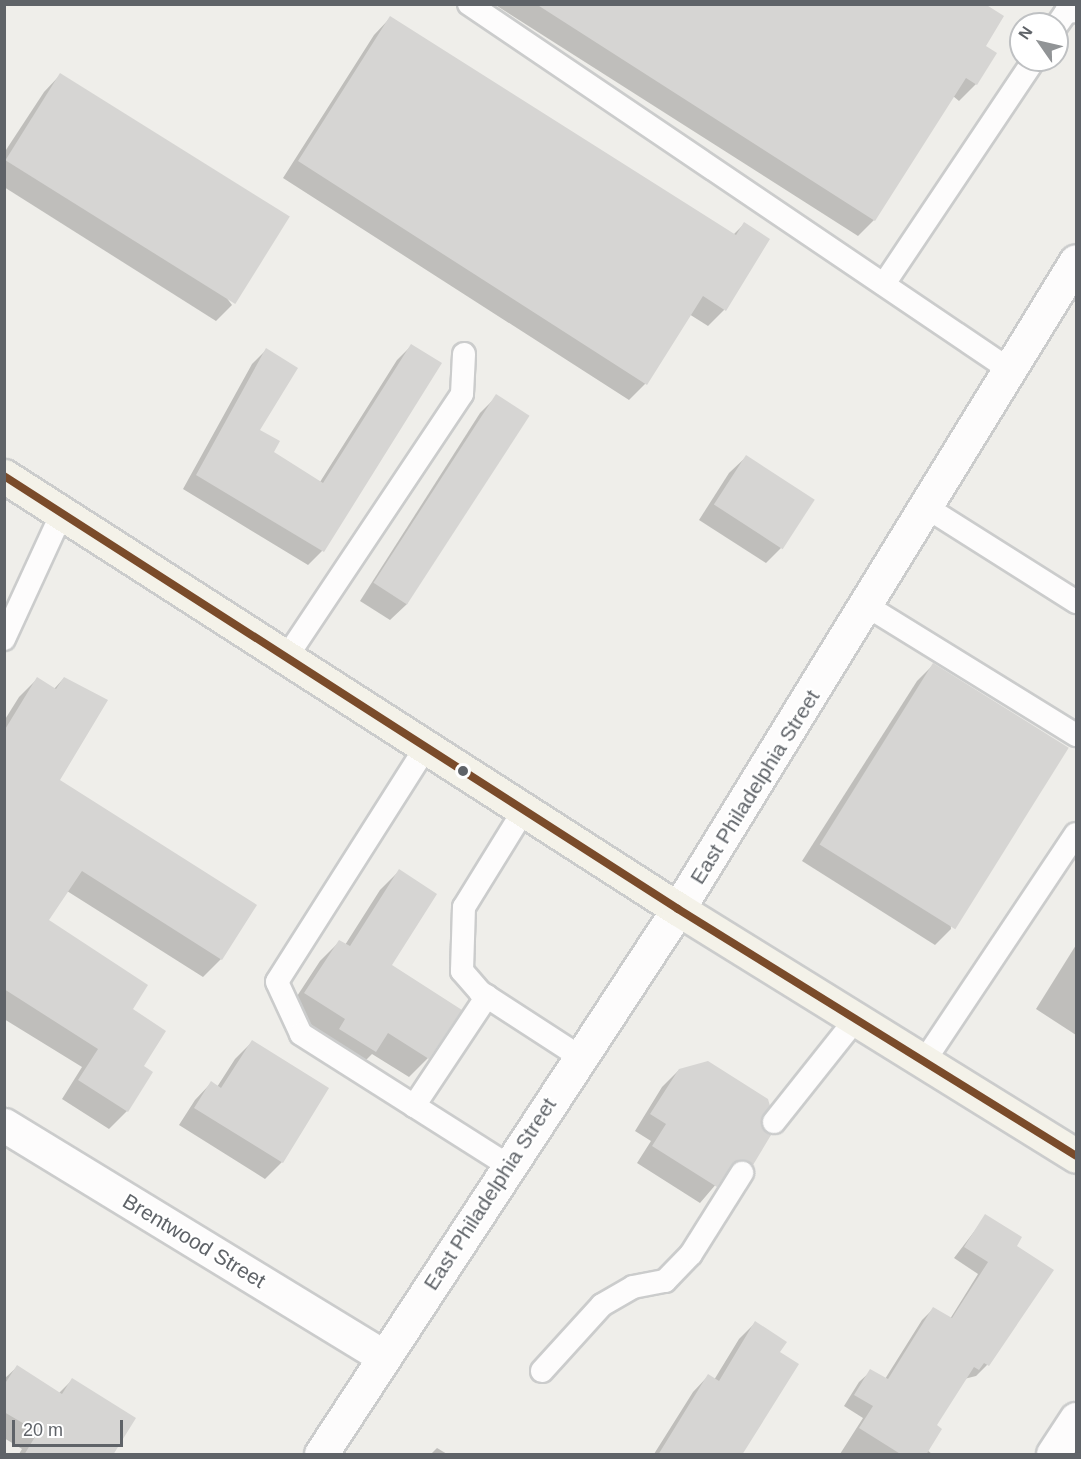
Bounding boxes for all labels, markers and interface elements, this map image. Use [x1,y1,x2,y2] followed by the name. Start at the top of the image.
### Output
[1009,12,1069,72] north arrow
[1015,23,1036,42] text: N
[685,685,825,889] street label: East Philadelphia Street
[457,765,469,777] unlabelled marker
[418,1093,562,1295] street label: East Philadelphia Street
[118,1188,270,1294] street label: Brentwood Street
[15,1408,126,1446] scale bar
[23,1420,63,1440] text: 20 m

